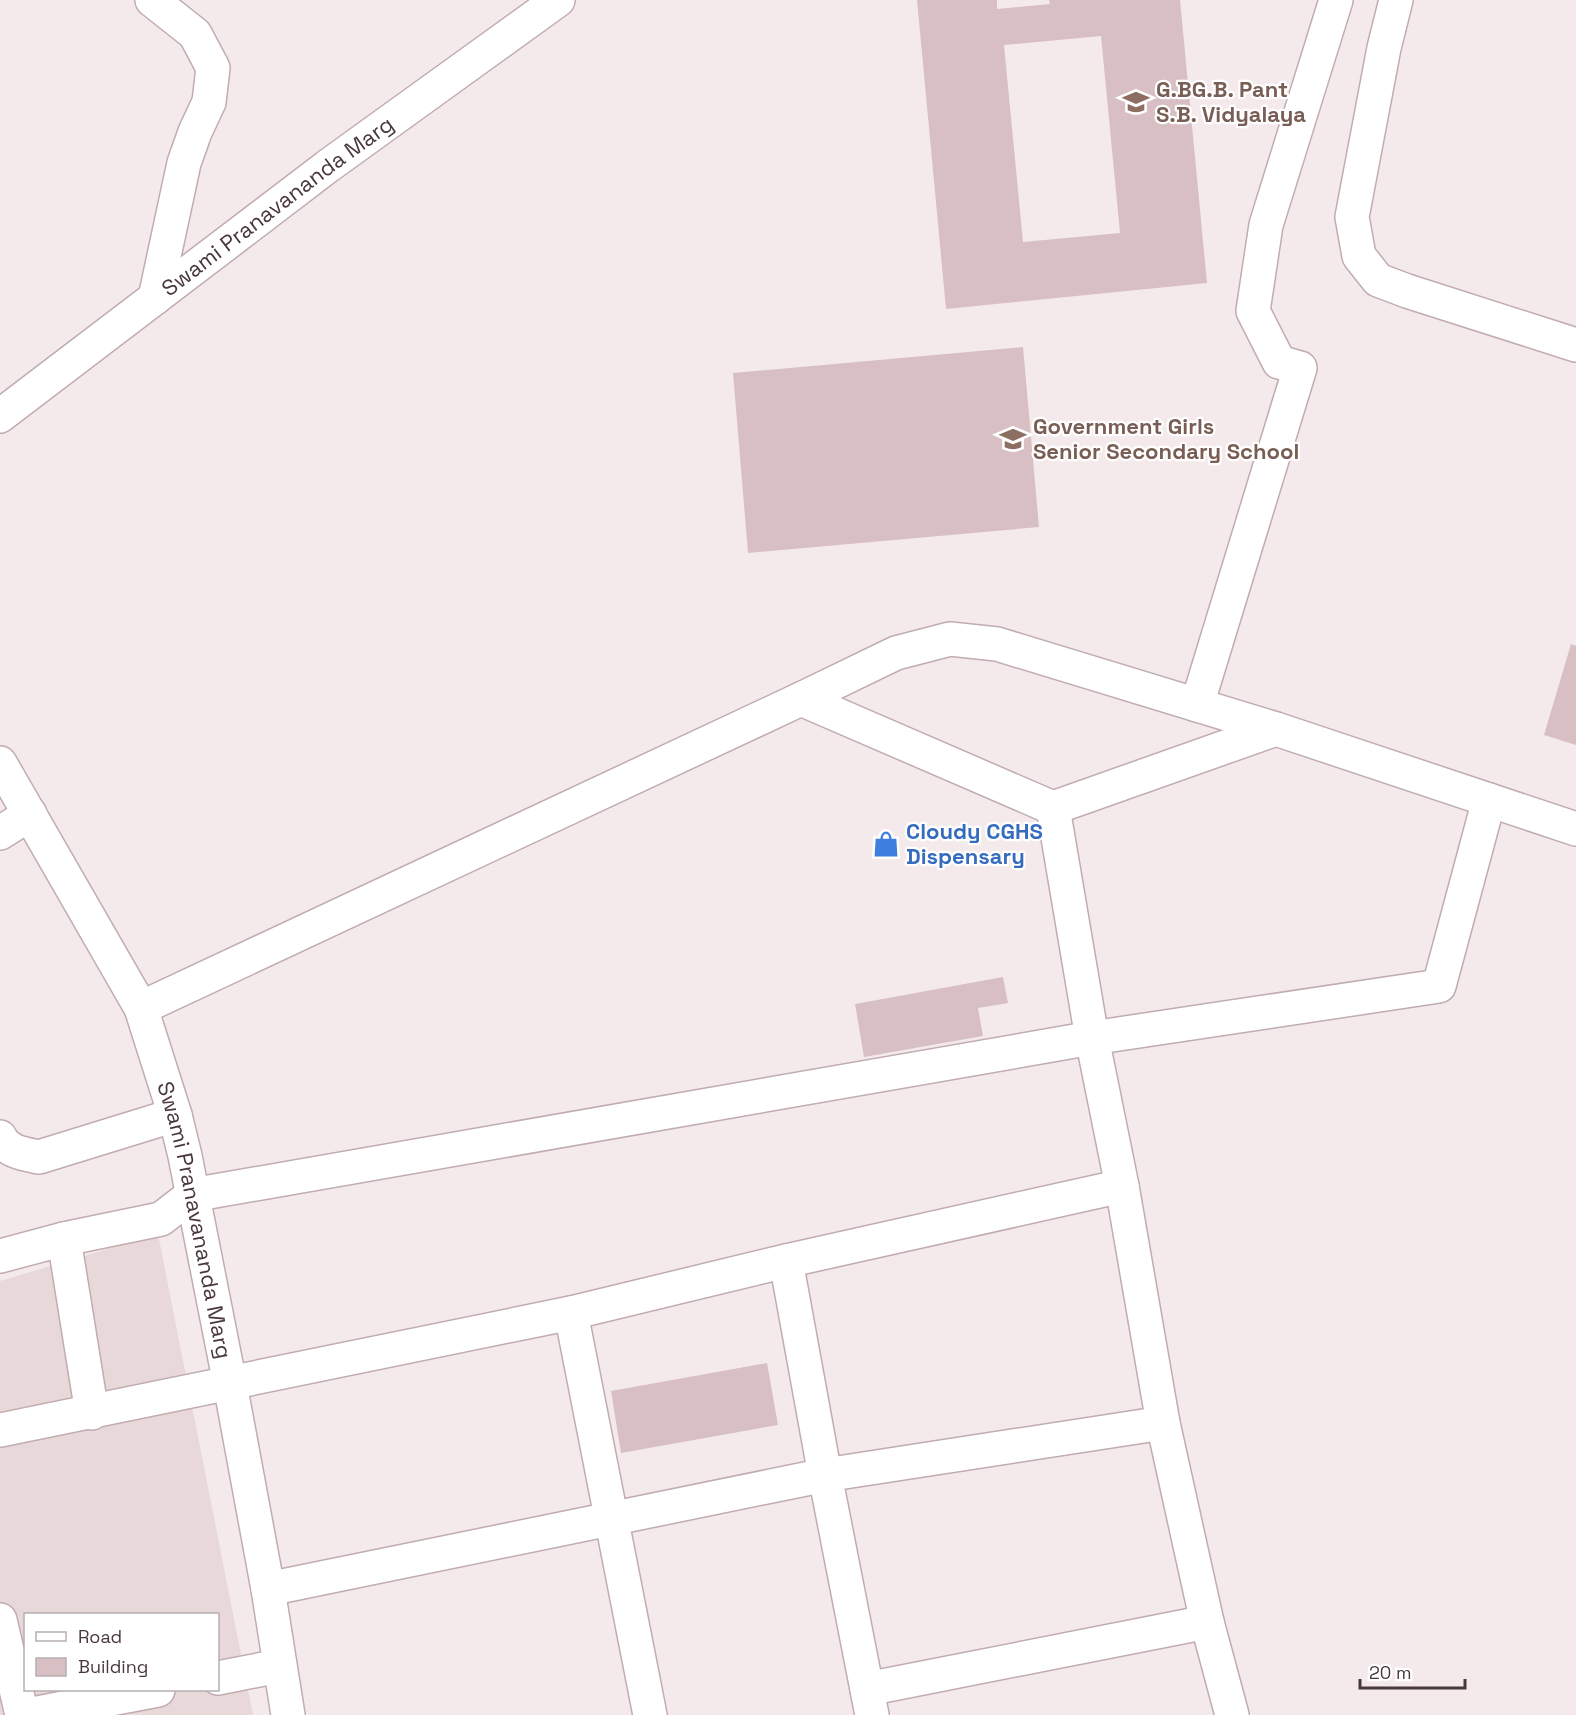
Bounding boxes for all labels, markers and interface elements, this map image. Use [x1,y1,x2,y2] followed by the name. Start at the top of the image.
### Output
[1156,75,1306,128] place label: G.BG.B. Pant S.B. Vidyalaya
[1121,87,1151,117] school or university icon: G.BG.B. Pant S.B. Vidyalaya
[156,110,399,302] street label: Swami Pranavananda Marg
[1033,412,1299,465] place label: Government Girls Senior Secondary School
[998,424,1028,454] school or university icon: Government Girls Senior Secondary School
[906,817,1043,870] place label: Cloudy CGHS Dispensary
[871,829,901,859] shop icon: Cloudy CGHS Dispensary
[151,1078,239,1361] street label: Swami Pranavananda Marg
[24,1613,219,1691] legend
[78,1625,122,1648] text: Road
[1360,1652,1465,1690] scale bar
[78,1655,148,1678] text: Building
[1369,1661,1412,1684] text: 20 m

